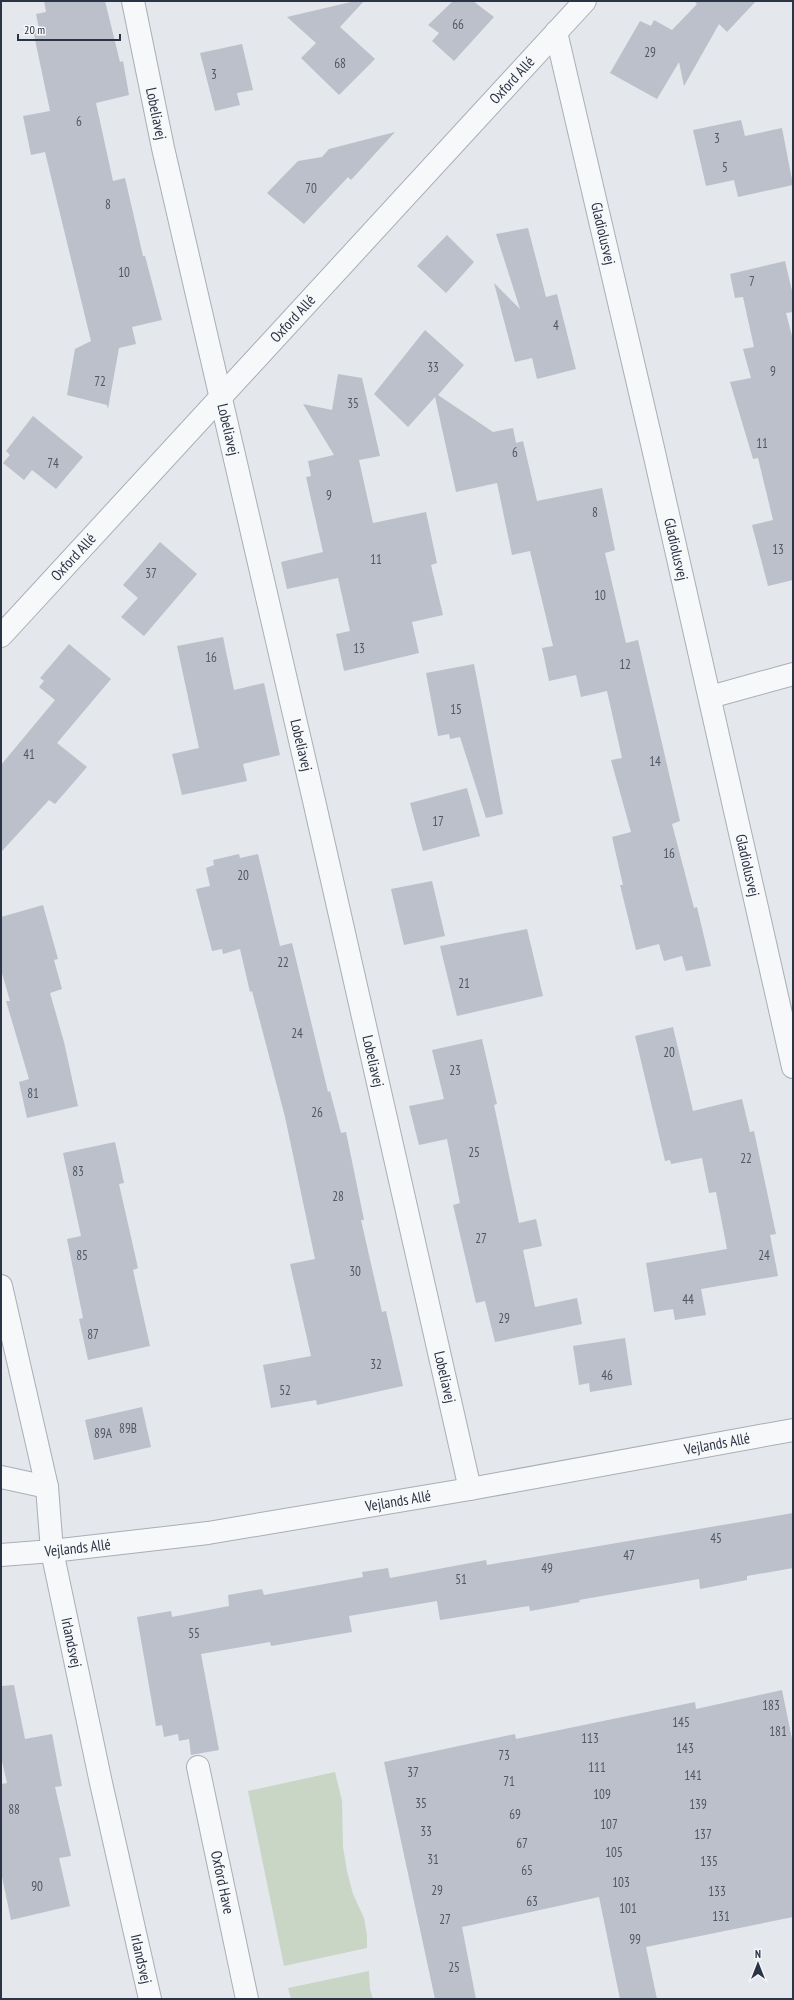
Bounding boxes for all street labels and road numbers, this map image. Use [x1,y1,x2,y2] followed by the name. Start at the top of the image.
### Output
[485,52,538,108] street label: Oxford Allé
[142,86,171,141] street label: Lobeliavej
[587,200,620,267] street label: Gladiolusvej
[266,291,319,346] street label: Oxford Allé
[213,402,244,457] street label: Lobeliavej
[660,516,693,582] street label: Gladiolusvej
[46,529,100,585] street label: Oxford Allé
[286,717,317,773] street label: Lobeliavej
[732,832,764,898] street label: Gladiolusvej
[358,1033,389,1089] street label: Lobeliavej
[430,1349,460,1405] street label: Lobeliavej
[682,1428,751,1459] street label: Vejlands Allé
[363,1486,432,1516] street label: Vejlands Allé
[43,1534,112,1561] street label: Vejlands Allé
[57,1616,86,1669] street label: Irlandsvej
[207,1849,239,1916] street label: Oxford Have
[127,1932,156,1986] street label: Irlandsvej

